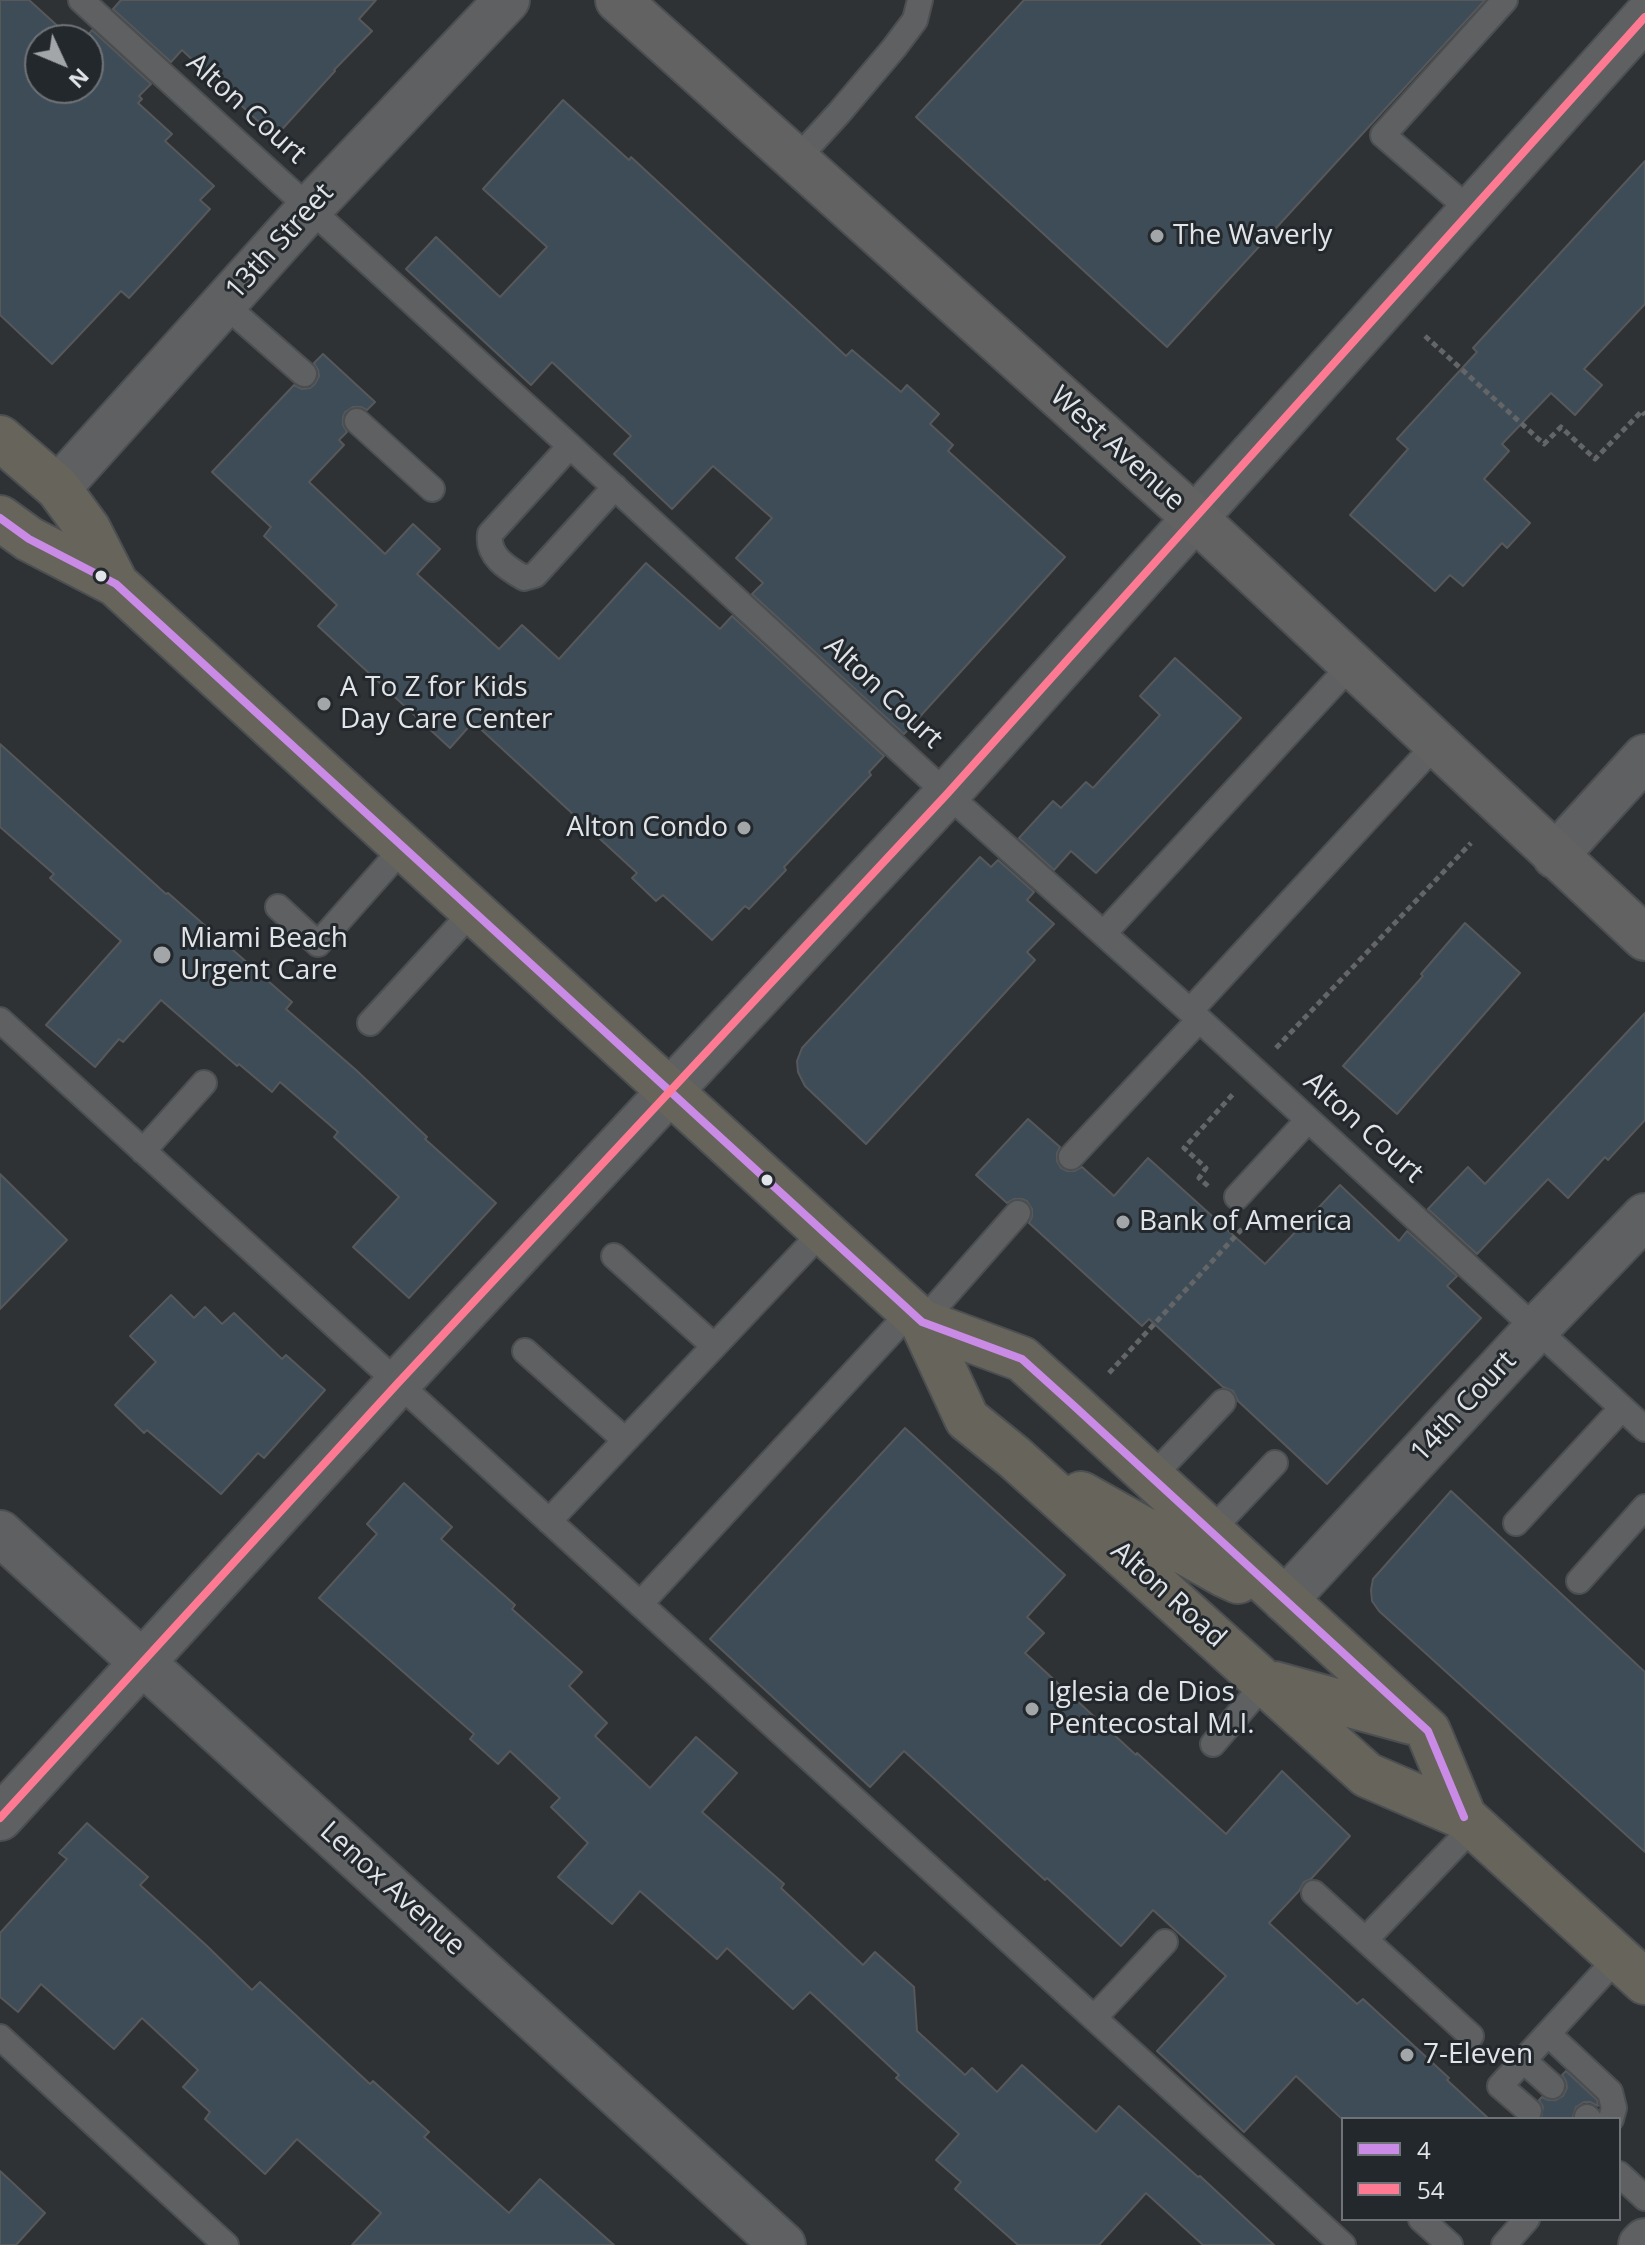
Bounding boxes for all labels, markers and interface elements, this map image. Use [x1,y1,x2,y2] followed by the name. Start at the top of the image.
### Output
[24,24,104,104] north arrow
[179,47,313,171] street label: Alton Court
[63,62,97,96] text: N
[219,177,341,307] street label: 13th Street
[1173,219,1332,253] place label: The Waverly
[1148,227,1166,245] marker: The Waverly
[1043,380,1191,518] street label: West Avenue
[93,568,109,584] unlabelled marker
[817,630,949,756] street label: Alton Court
[340,671,552,737] place label: A To Z for Kids Day Care Center
[315,695,333,713] marker: A To Z for Kids Day Care Center
[566,811,728,845] place label: Alton Condo
[735,819,753,837] marker: Alton Condo
[180,922,348,988] place label: Miami Beach Urgent Care
[151,944,173,966] marker: Miami Beach Urgent Care
[1296,1066,1430,1190] street label: Alton Court
[759,1172,775,1188] unlabelled marker
[1139,1205,1352,1239] place label: Bank of America
[1114,1213,1132,1231] marker: Bank of America
[1404,1345,1524,1469] street label: 14th Court
[1104,1535,1232,1655] street label: Alton Road
[1048,1676,1255,1742] place label: Iglesia de Dios Pentecostal M.I.
[1023,1700,1041,1718] marker: Iglesia de Dios Pentecostal M.I.
[312,1815,472,1963] street label: Lenox Avenue
[1423,2038,1533,2072] place label: 7-Eleven
[1398,2046,1416,2064] marker: 7-Eleven
[1341,2117,1621,2221] legend
[1417,2133,1431,2166] text: 4
[1417,2173,1444,2206] text: 54

